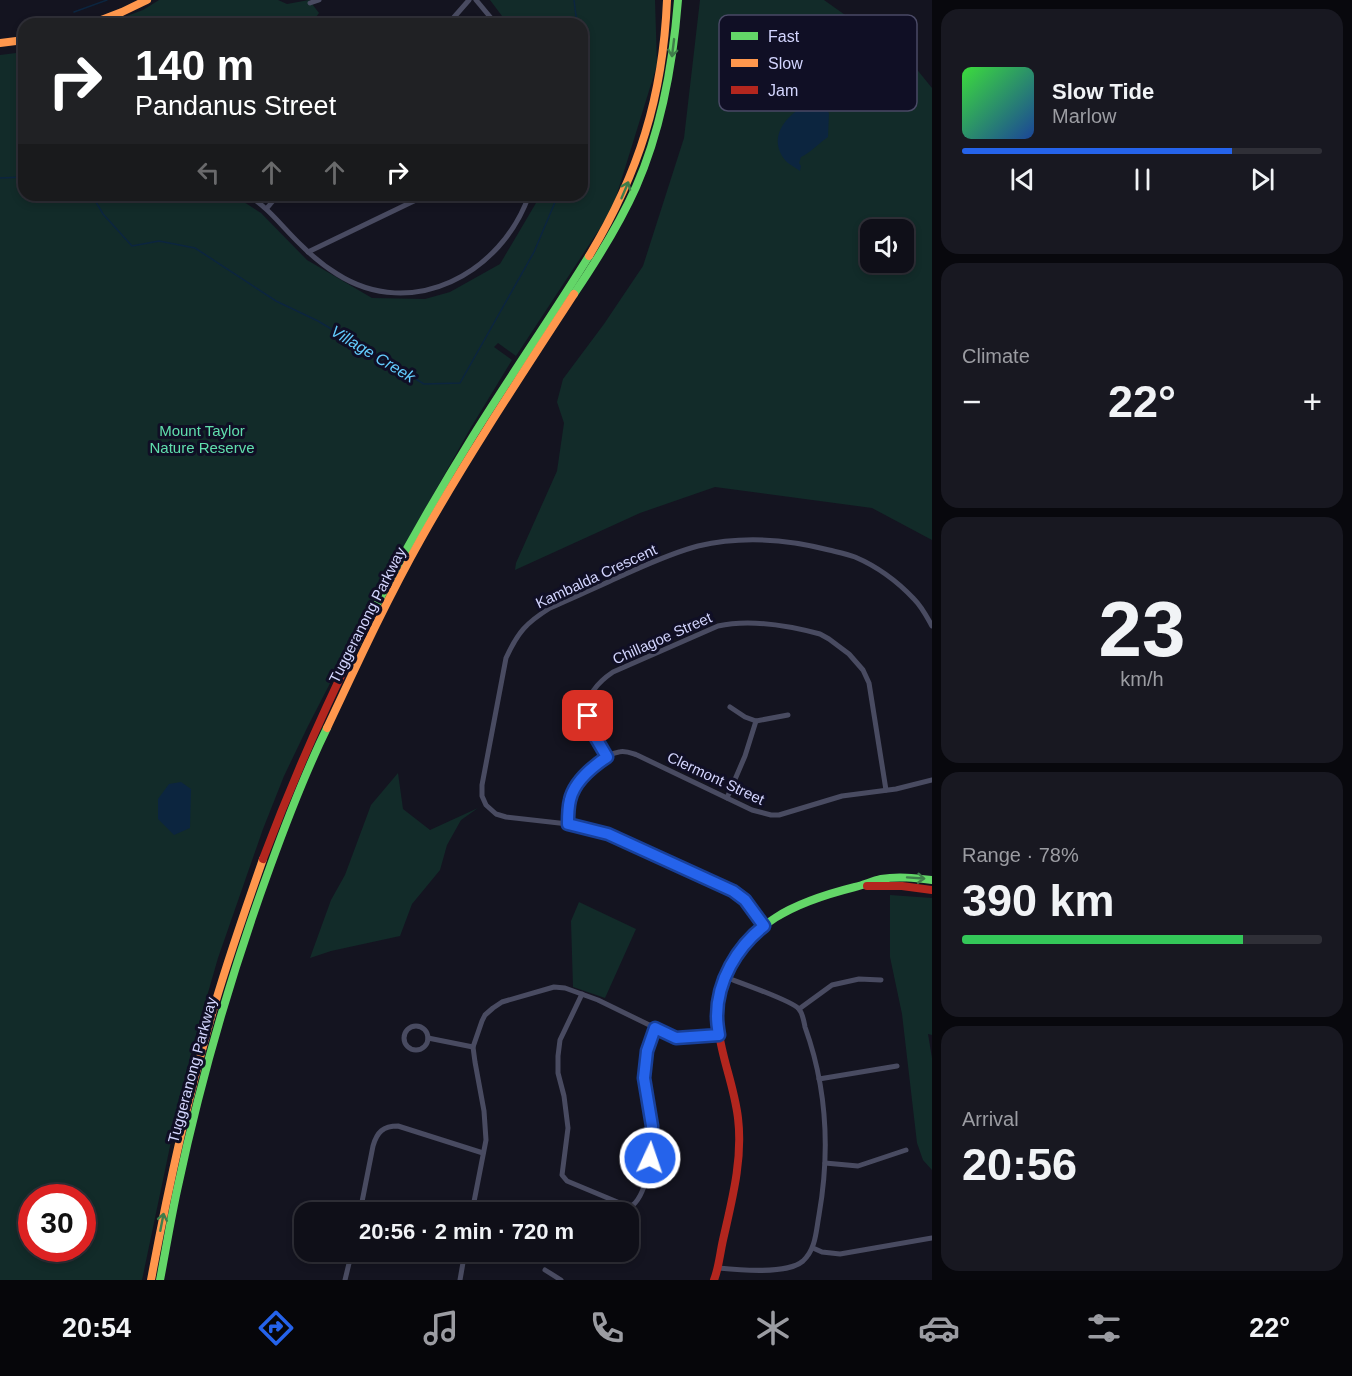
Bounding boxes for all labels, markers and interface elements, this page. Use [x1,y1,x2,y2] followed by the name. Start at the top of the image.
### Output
[719,15,917,111] legend
[768,28,800,45] text: Fast
[667,38,678,58] one-way arrow
[36,42,114,120] icon: right
[135,42,254,89] text: 140 m
[768,55,803,72] text: Slow
[1052,79,1154,104] text: Slow Tide
[768,82,798,99] text: Jam
[135,91,336,121] text: Pandanus Street
[1052,105,1116,127] text: Marlow
[192,156,225,189] icon: left
[255,156,288,189] icon: ahead
[318,156,351,189] icon: ahead
[381,156,414,189] icon: right
[1006,163,1039,196] icon: previous
[1126,163,1159,196] icon: pause
[1246,163,1279,196] icon: next
[620,181,631,199] one-way arrow
[860,219,914,273] map controls
[860,219,914,273] button: sound
[328,322,419,386] water label: Village Creek
[962,345,1030,367] text: Climate
[1108,376,1176,427] text: 22°
[962,383,981,420] text: −
[1303,383,1322,420] text: +
[149,422,255,456] park label: Mount Taylor Nature Reserve
[533,540,660,612] street label: Kambalda Crescent
[325,544,409,686] street label: Tuggeranong Parkway
[1099,585,1185,673] text: 23
[610,608,715,667] street label: Chillagoe Street
[1120,668,1164,690] text: km/h
[562,690,613,741] pin
[571,699,604,732] icon: arrive
[665,748,768,808] street label: Clermont Street
[962,844,1079,866] text: Range · 78%
[906,873,926,884] one-way arrow
[962,875,1115,926] text: 390 km
[164,995,220,1145] street label: Tuggeranong Parkway
[962,1108,1019,1130] text: Arrival
[618,1126,682,1190] position arrow
[962,1139,1077,1190] text: 20:56
[18,1184,96,1262] speed limit sign: 30
[157,1213,168,1233] one-way arrow
[359,1219,574,1244] text: 20:56 · 2 min · 720 m
[255,1307,297,1349] icon: directions
[420,1307,462,1349] icon: music
[586,1307,628,1349] icon: phone
[752,1307,794,1349] icon: climate
[918,1307,960,1349] icon: car
[1083,1307,1125,1349] icon: filters
[62,1313,131,1343] text: 20:54
[1249,1313,1290,1343] text: 22°

